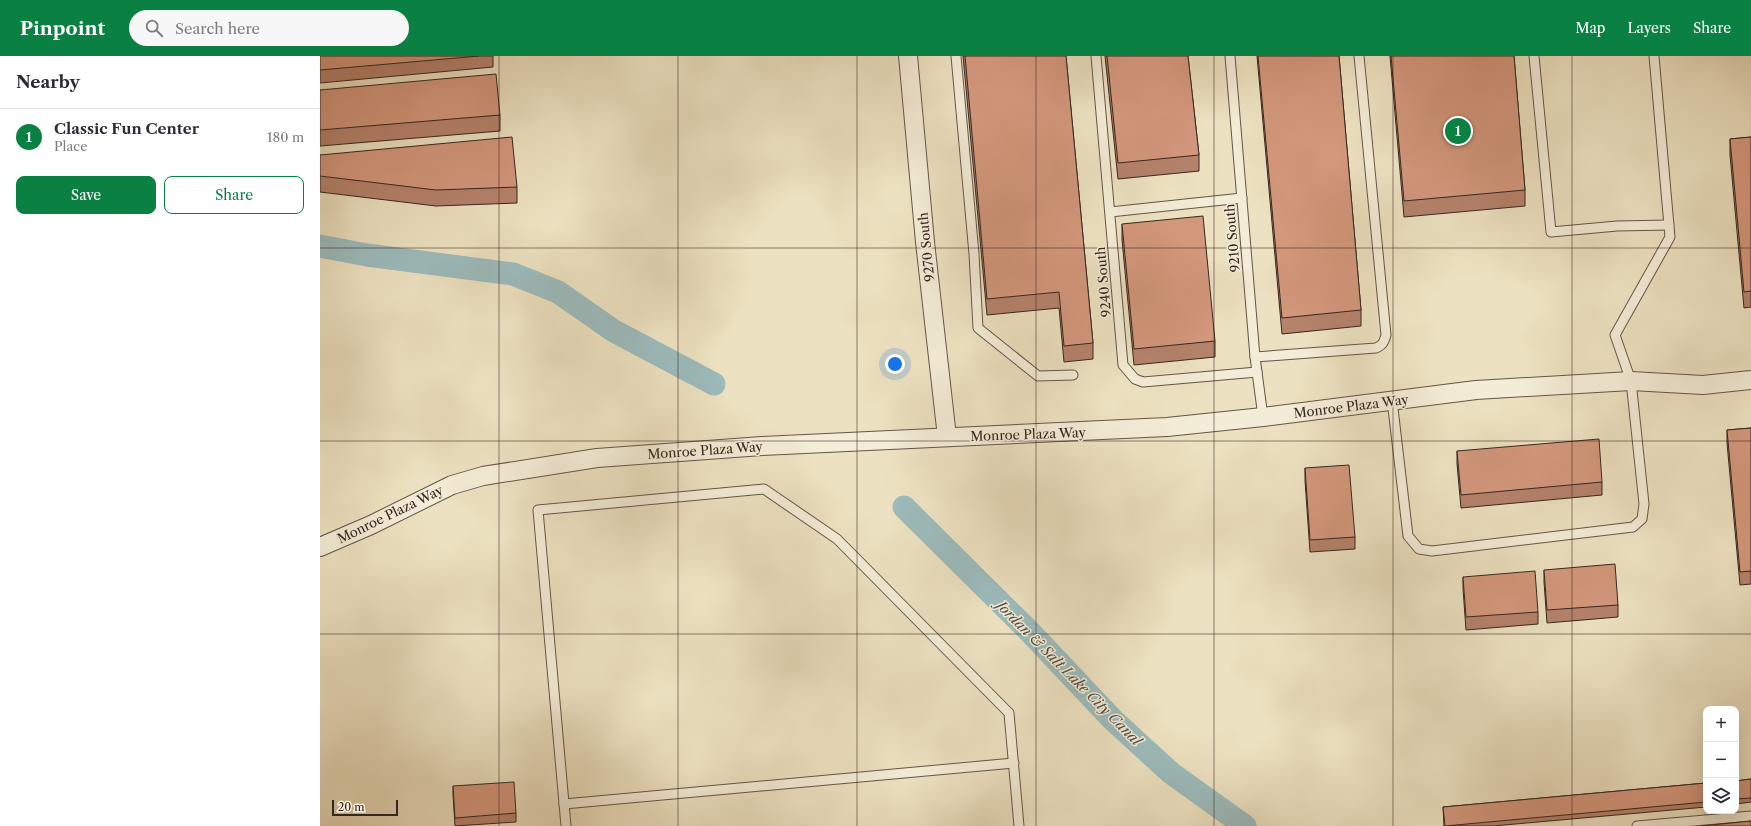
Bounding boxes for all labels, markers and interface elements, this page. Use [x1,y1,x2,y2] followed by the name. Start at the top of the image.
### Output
[129,10,409,46] search box
[20,17,105,40] text: Pinpoint
[143,17,165,39] icon: search
[175,19,260,38] text: Search here
[1575,19,1605,37] text: Map
[1627,19,1671,37] text: Layers
[1693,19,1731,37] text: Share
[16,72,80,92] text: Nearby
[1445,116,1471,146] pin: 1
[54,119,199,138] text: Classic Fun Center
[26,129,32,145] text: 1
[267,129,304,145] text: 180 m
[54,138,87,154] text: Place
[16,176,156,214] button: Save
[164,176,304,214] button: Share
[1221,203,1243,273] street label: 9210 South
[914,212,938,282] street label: 9270 South
[1092,246,1114,318] street label: 9240 South
[885,354,905,374] your location
[1293,391,1410,421] street label: Monroe Plaza Way
[970,424,1087,444] street label: Monroe Plaza Way
[647,438,764,462] street label: Monroe Plaza Way
[335,481,446,547] street label: Monroe Plaza Way
[990,594,1147,751] water label: Jordan & Salt Lake City Canal
[1703,706,1739,814] map controls
[1703,706,1739,742] button: +
[1703,742,1739,778] button: −
[1703,778,1739,814] button: layers
[332,798,398,817] scale bar
[338,800,364,814] text: 20 m

